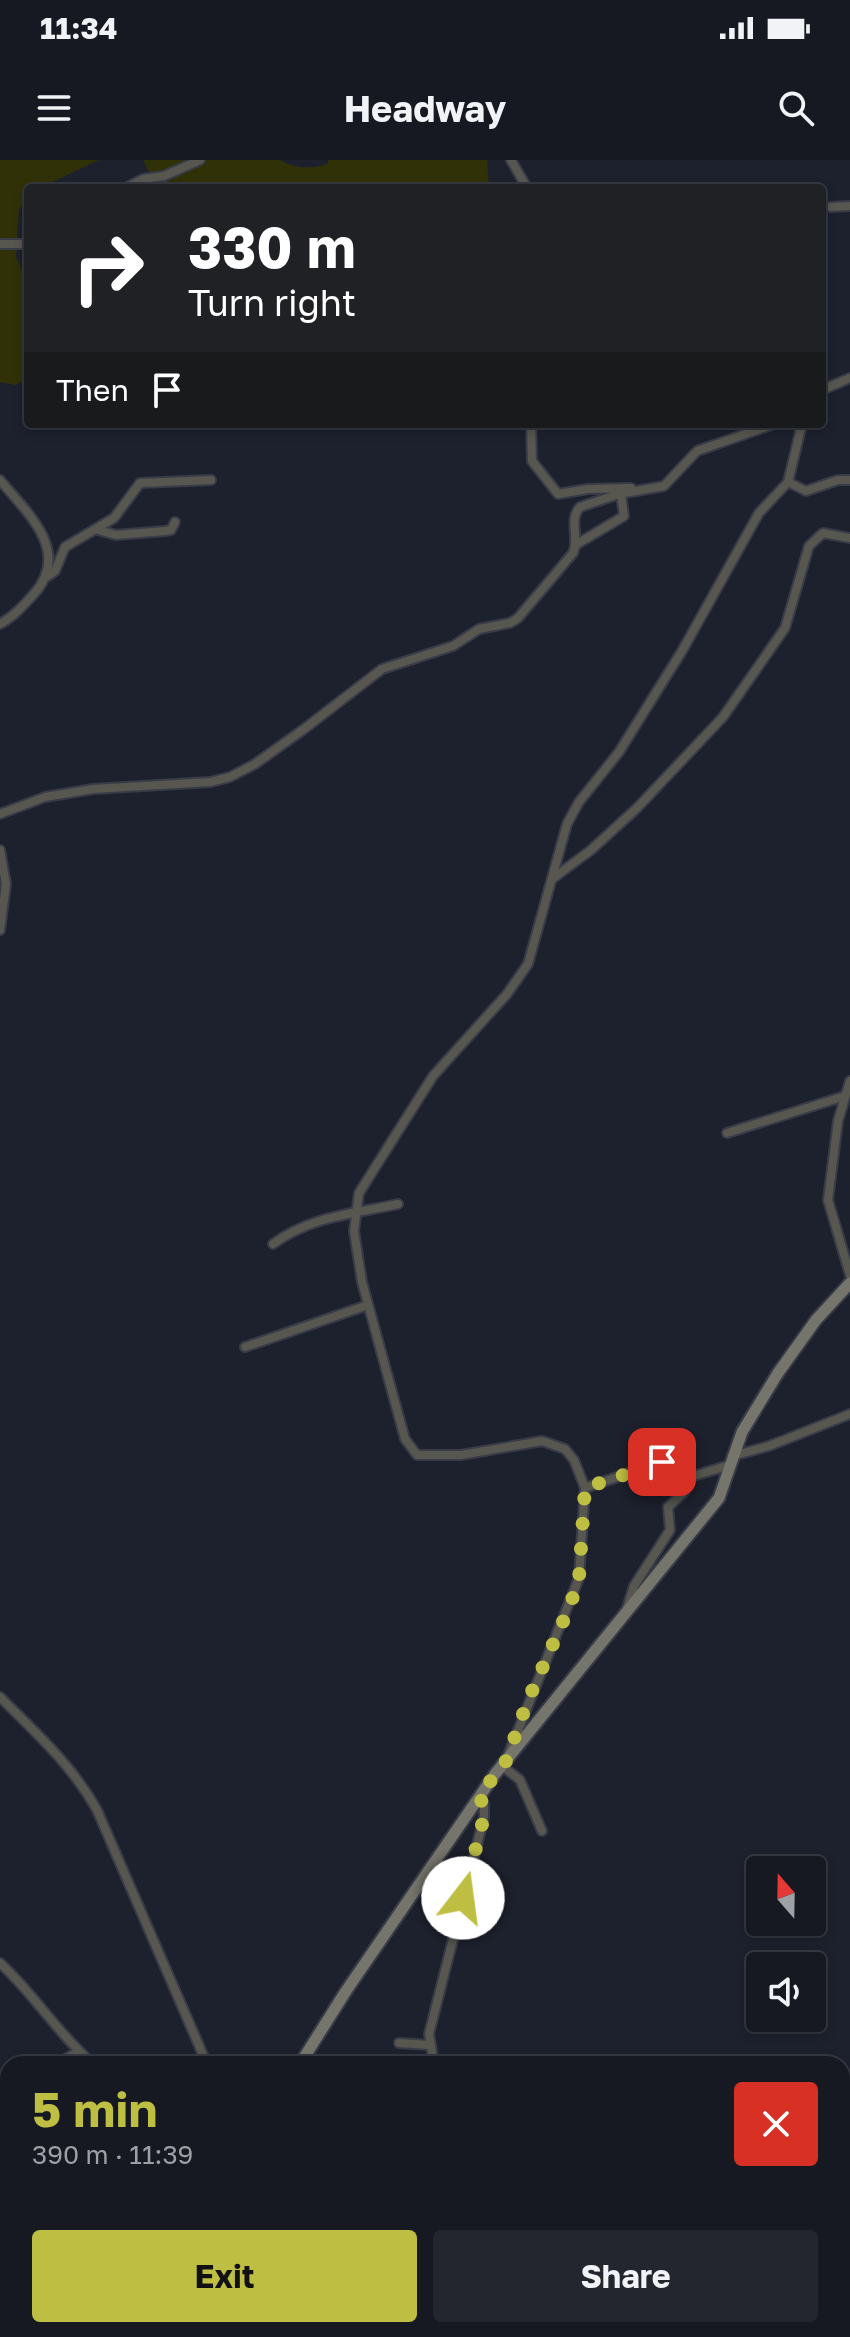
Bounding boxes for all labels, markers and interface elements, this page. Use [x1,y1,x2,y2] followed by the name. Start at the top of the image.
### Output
[40,10,118,46] text: 11:34
[32,86,76,130] icon: menu
[774,86,818,130] icon: search
[344,87,506,130] text: Headway
[188,213,356,280] text: 330 m
[56,216,160,320] icon: right
[188,281,356,324] text: Turn right
[145,368,189,412] icon: arrive
[56,372,129,408] text: Then
[628,1428,696,1496] pin
[640,1440,684,1484] icon: arrive
[421,1856,505,1940] position arrow
[746,1856,826,1936] north arrow
[746,1856,826,2032] map controls
[746,1952,826,2032] button: sound
[32,2080,157,2138] text: 5 min
[734,2082,818,2166] button: close
[32,2139,193,2170] text: 390 m · 11:39
[32,2230,417,2322] button: Exit
[433,2230,818,2322] button: Share

